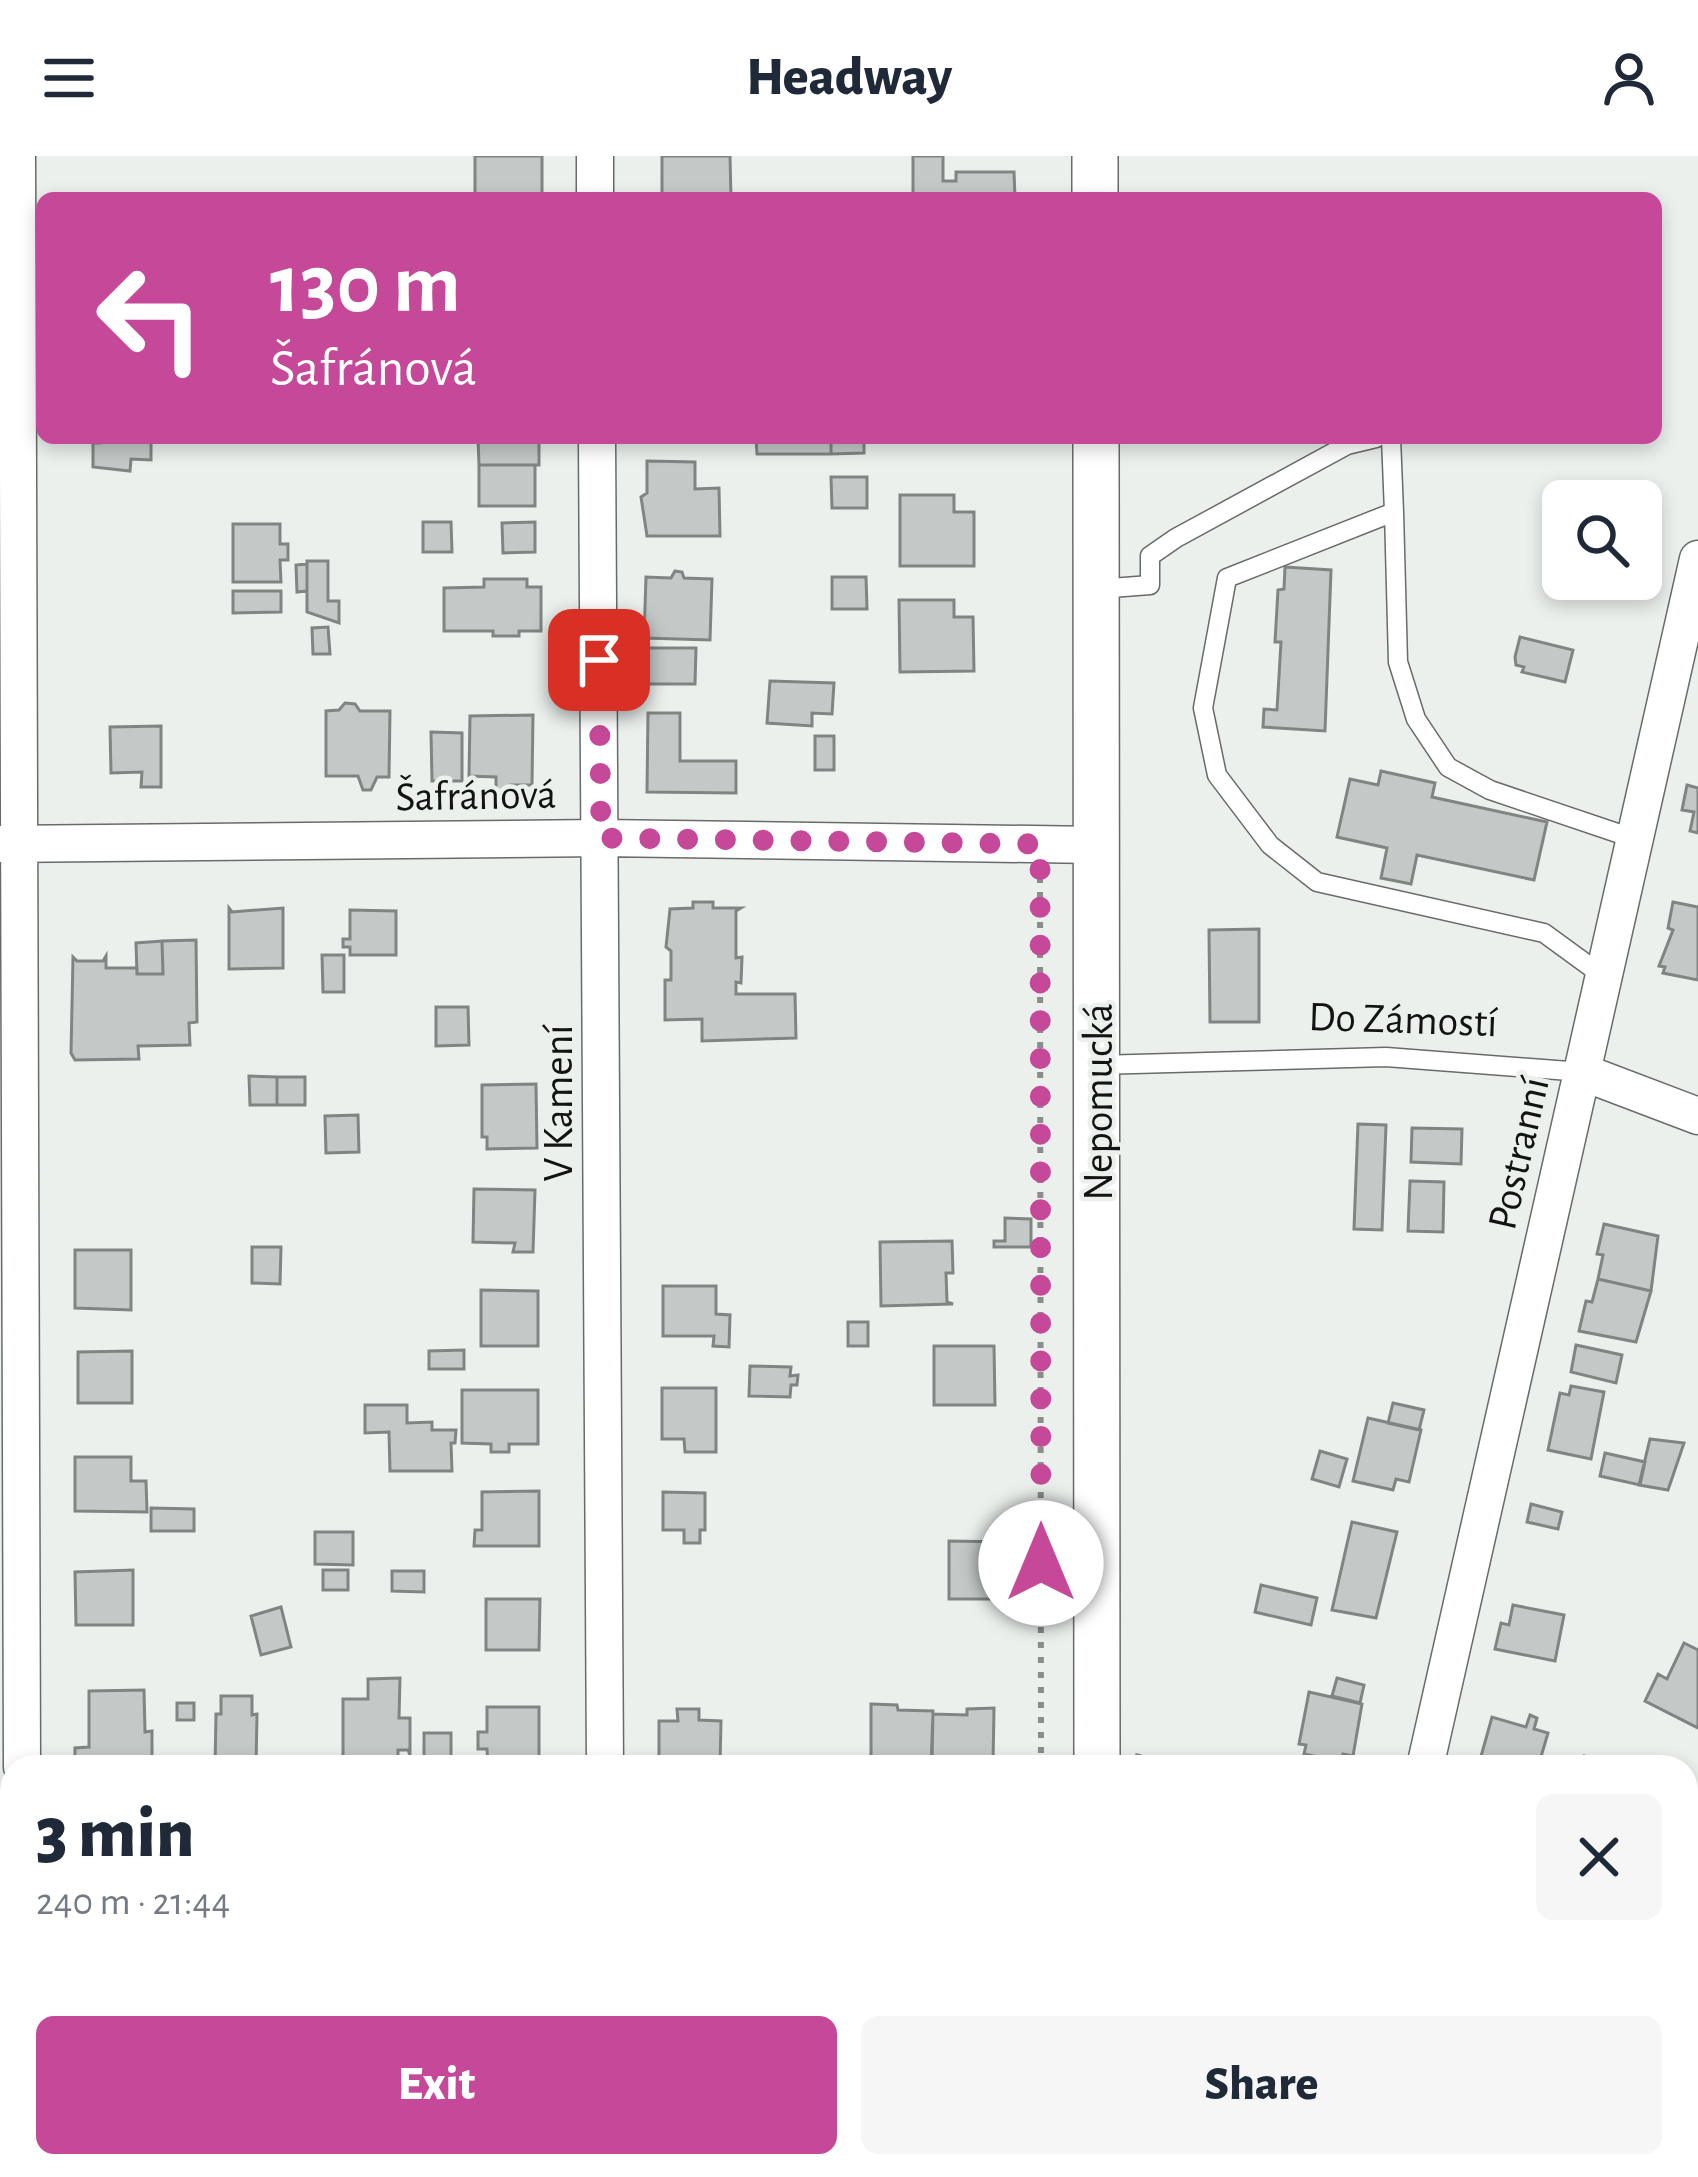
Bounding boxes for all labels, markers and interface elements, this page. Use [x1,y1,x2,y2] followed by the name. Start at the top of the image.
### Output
[36,45,102,111] icon: menu
[1596,45,1662,111] icon: person
[746,51,952,105] text: Headway
[72,240,228,396] icon: left
[270,244,461,328] text: 130 m
[270,342,477,396] text: Šafránová
[1542,480,1662,600] map controls
[1542,480,1662,600] button: search
[548,609,650,711] pin
[566,627,632,693] icon: arrive
[395,771,557,818] street label: Šafránová
[1308,996,1499,1044] street label: Do Zámostí
[1078,1003,1120,1201] street label: Nepomucká
[538,1024,580,1181] street label: V Kamení
[1481,1072,1557,1234] street label: Postranní
[978,1500,1104,1626] position arrow
[1536,1794,1662,1920] button: close
[36,1798,194,1870] text: 3 min
[36,1883,230,1922] text: 240 m · 21:44
[36,2016,837,2154] button: Exit
[861,2016,1662,2154] button: Share

